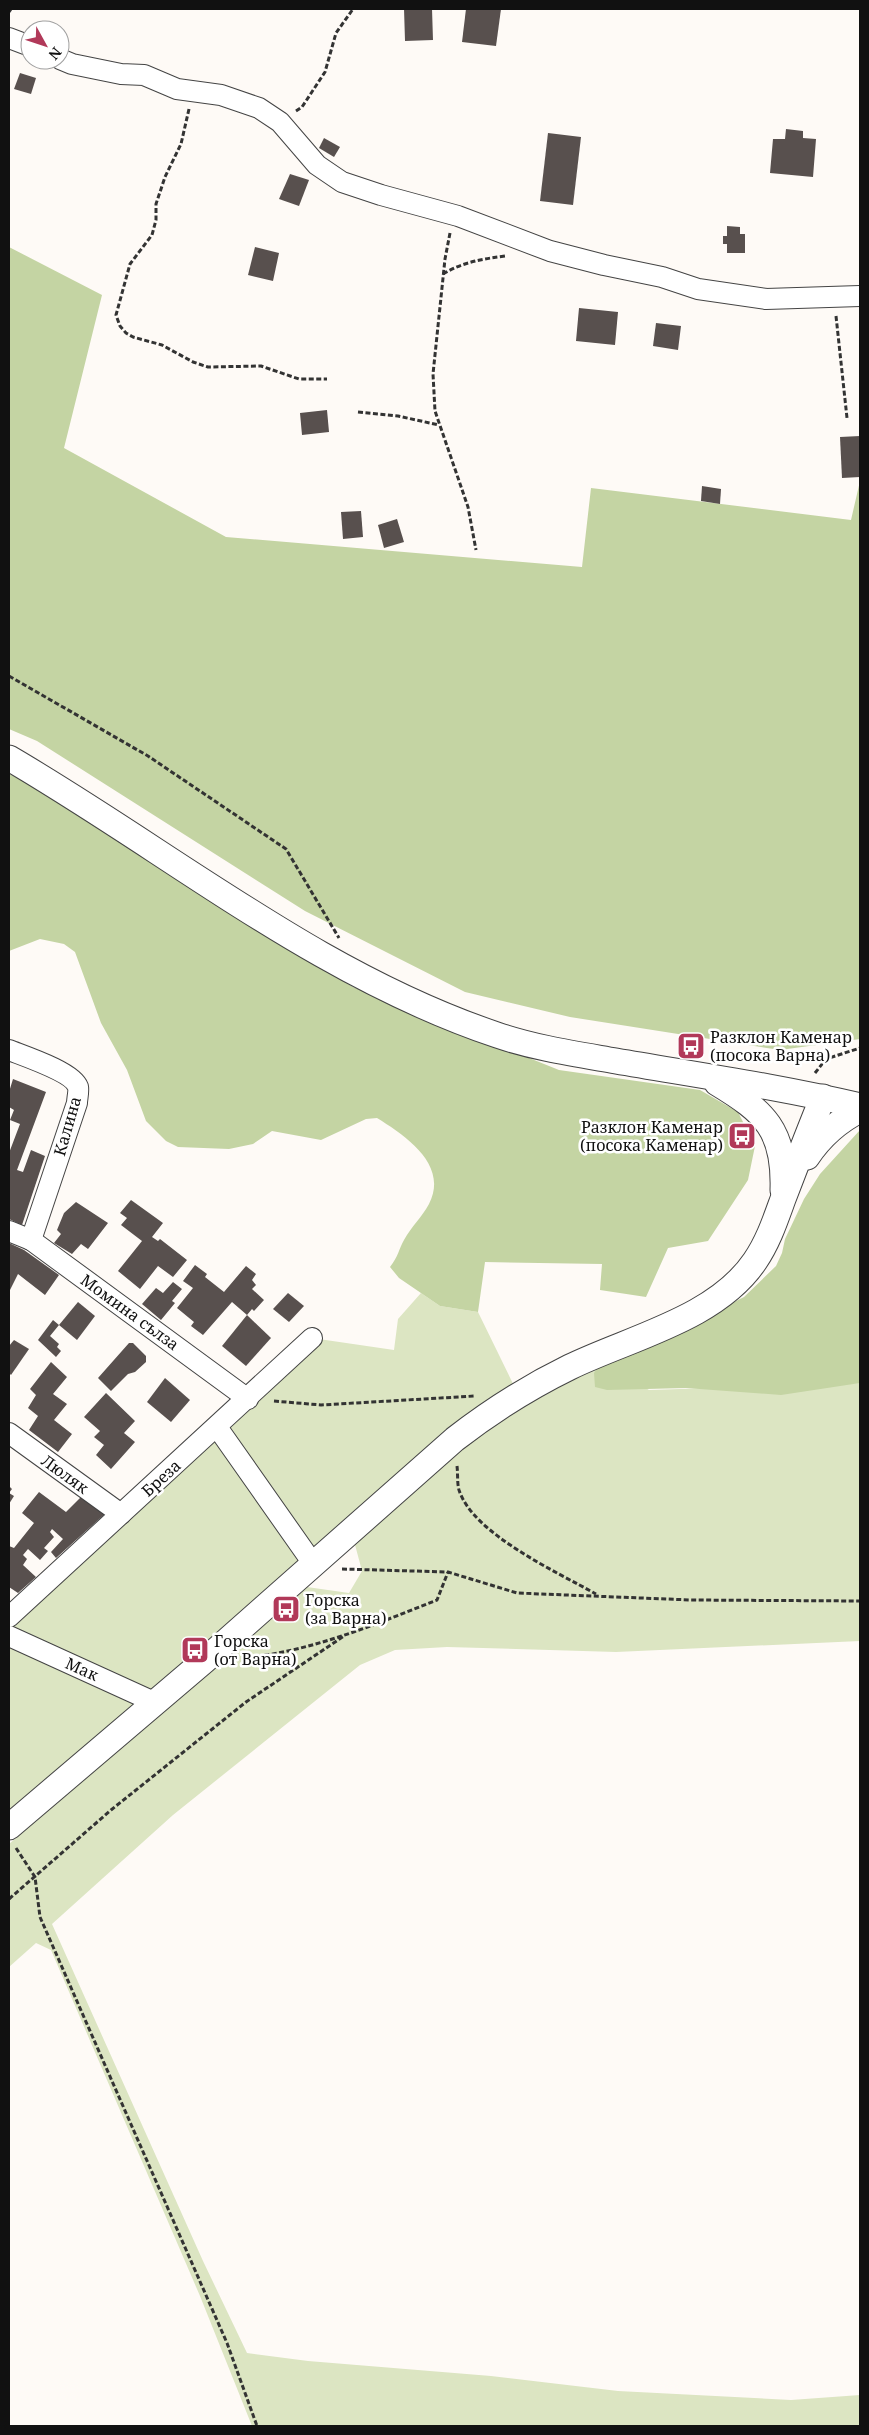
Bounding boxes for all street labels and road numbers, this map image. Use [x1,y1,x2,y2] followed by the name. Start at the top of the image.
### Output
[48,1094,86,1158] street label: Калина
[76,1269,184,1355] street label: Момина сълза
[37,1449,93,1499] street label: Люляк
[137,1455,185,1501] street label: Бреза
[62,1652,102,1686] street label: Мак

